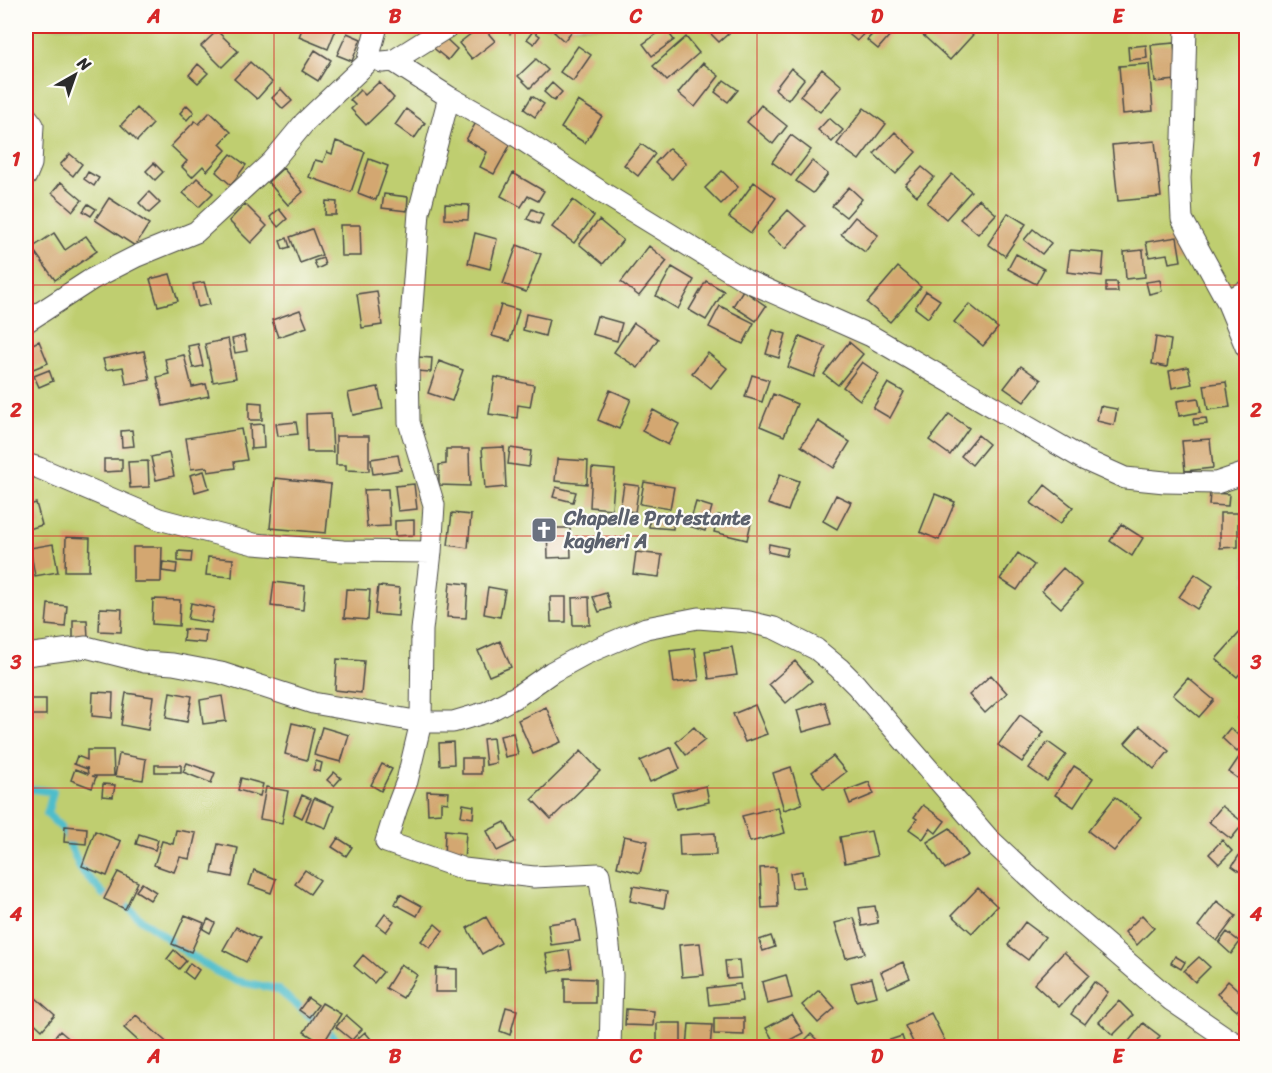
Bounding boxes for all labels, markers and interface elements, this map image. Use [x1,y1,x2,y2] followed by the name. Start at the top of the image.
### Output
[146,0,161,34] text: A
[389,0,402,34] text: B
[629,0,643,34] text: C
[871,0,884,34] text: D
[1112,0,1125,34] text: E
[45,45,105,105] north arrow
[70,49,99,79] text: N
[12,142,21,177] text: 1
[1252,142,1261,177] text: 1
[9,393,22,428] text: 2
[1249,393,1262,428] text: 2
[563,501,751,559] place label: Chapelle Protestante kagheri A
[529,515,559,545] church icon: Chapelle Protestante kagheri A
[10,645,22,680] text: 3
[1250,645,1262,680] text: 3
[9,897,23,932] text: 4
[1249,897,1263,932] text: 4
[146,1039,161,1073] text: A
[389,1039,402,1073] text: B
[629,1039,643,1073] text: C
[871,1039,884,1073] text: D
[1112,1039,1125,1073] text: E

